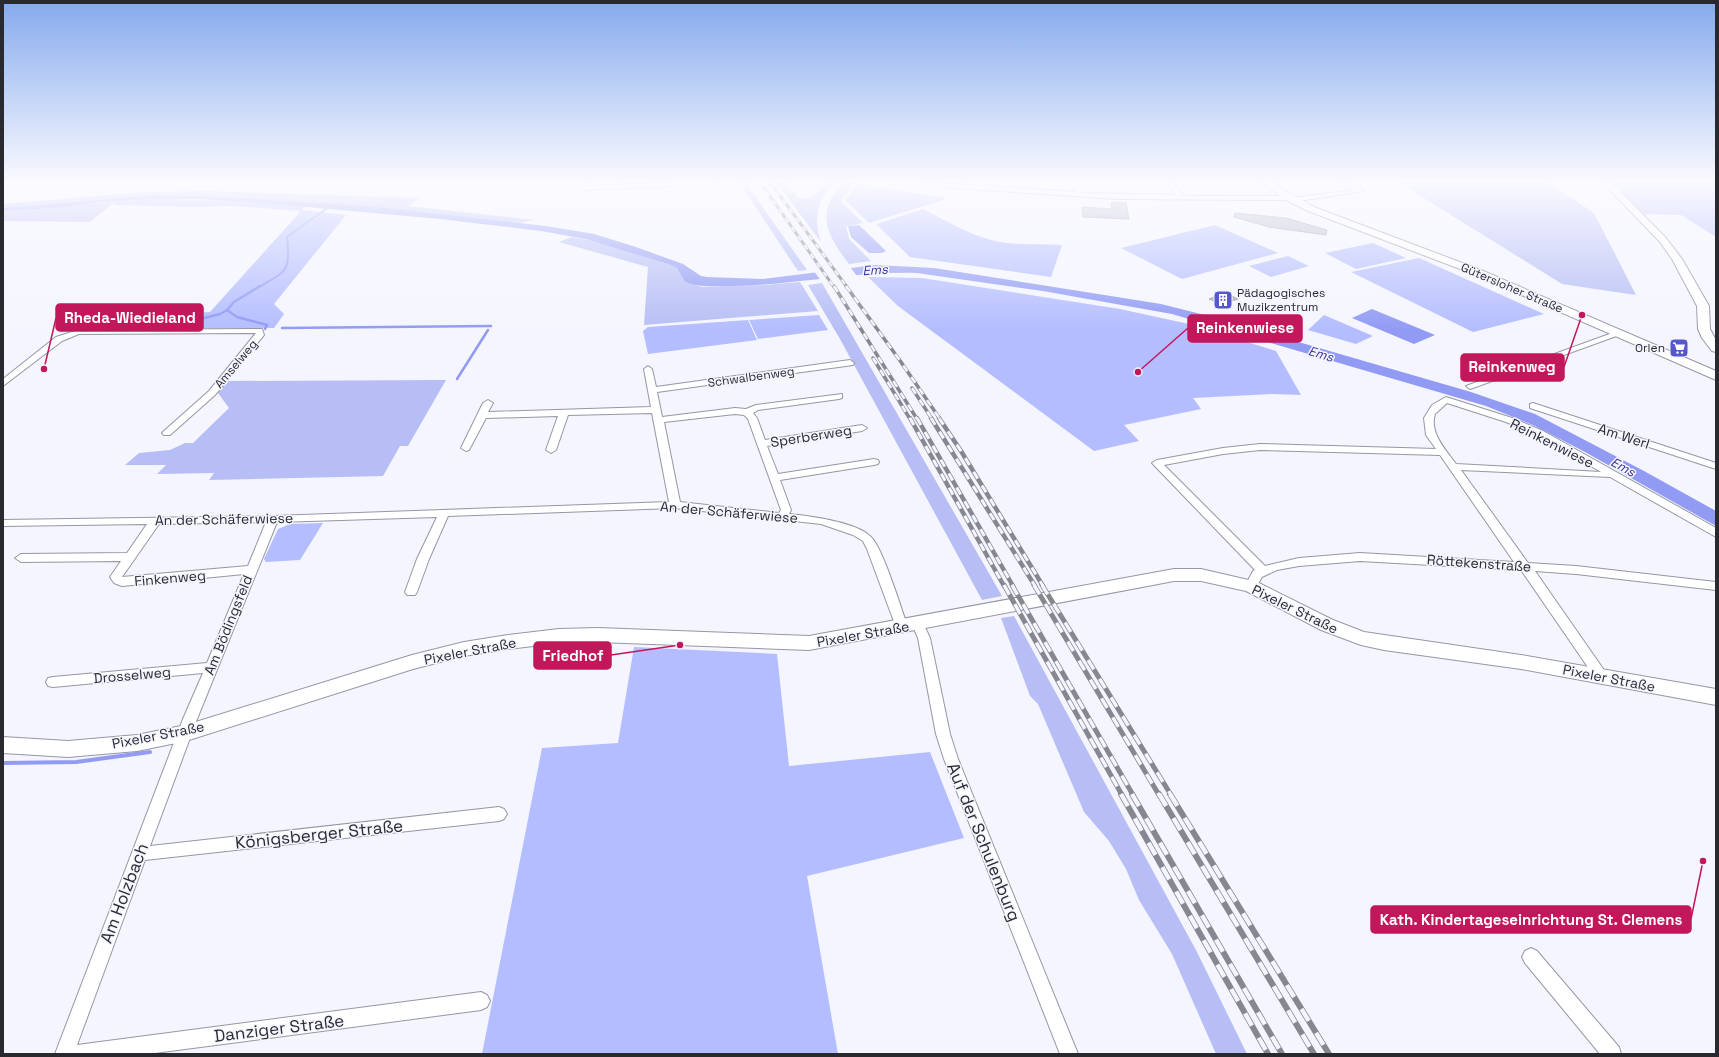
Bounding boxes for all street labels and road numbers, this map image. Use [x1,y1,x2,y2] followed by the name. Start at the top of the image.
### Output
[1458,259,1566,317] street label: Gütersloher Straße
[211,336,261,392] street label: Amselweg
[707,363,795,391] street label: Schwalbenweg
[1507,414,1597,472] street label: Reinkenwiese
[1596,419,1652,453] street label: Am Werl
[769,421,853,451] street label: Sperberweg
[659,497,799,527] street label: An der Schäferwiese
[155,509,293,529] street label: An der Schäferwiese
[1426,550,1532,576] street label: Röttekenstraße
[133,566,207,590] street label: Finkenweg
[200,572,256,678] street label: Am Bödingsfeld
[1249,580,1341,638] street label: Pixeler Straße
[815,617,911,651] street label: Pixeler Straße
[422,633,518,669] street label: Pixeler Straße
[1561,660,1657,696] street label: Pixeler Straße
[92,663,172,687] street label: Drosselweg
[110,717,206,753] street label: Pixeler Straße
[942,759,1026,925] street label: Auf der Schulenburg
[234,814,404,854] street label: Königsberger Straße
[95,840,153,946] street label: Am Holzbach
[213,1009,345,1047] street label: Danziger Straße

